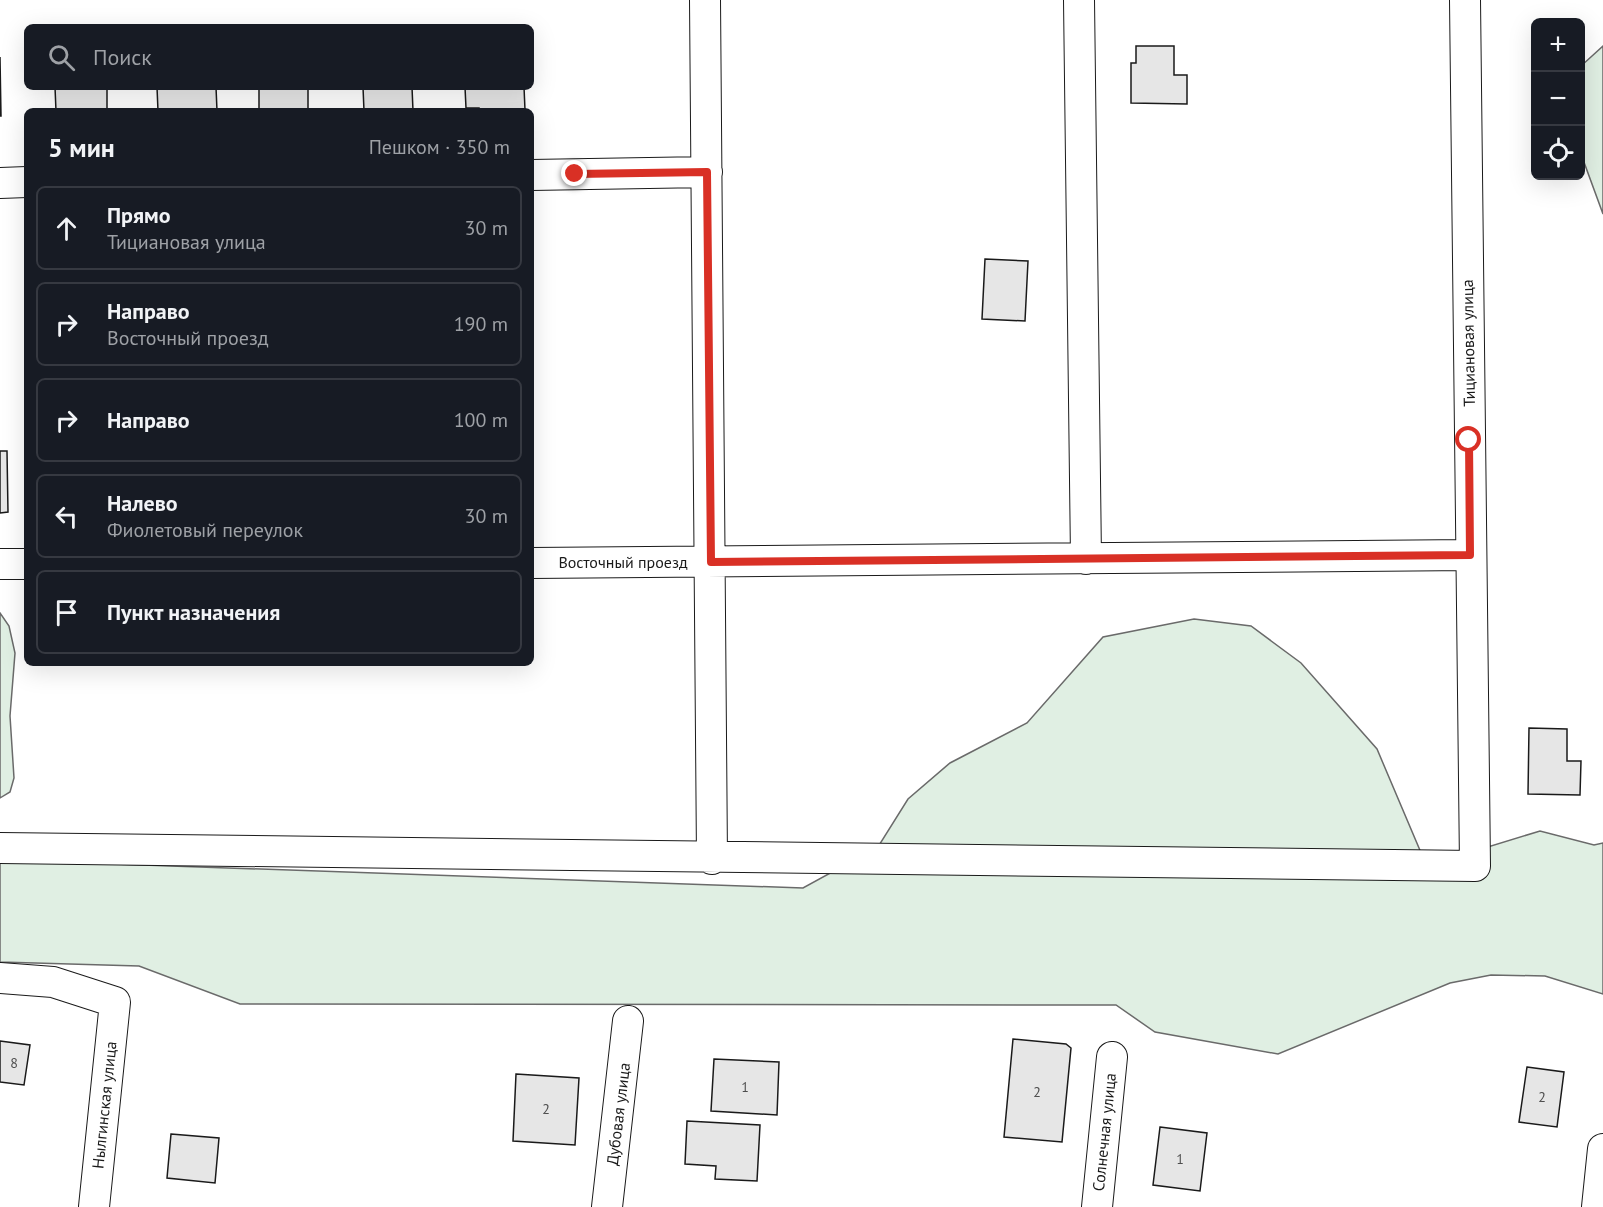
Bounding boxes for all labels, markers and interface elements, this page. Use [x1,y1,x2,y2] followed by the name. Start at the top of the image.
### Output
[1531,18,1585,180] map controls
[1531,18,1585,72] button: +
[24,24,534,90] search box
[45,41,78,74] icon: search
[93,43,152,71] text: Поиск
[1531,72,1585,126] button: −
[1531,126,1585,180] button: locate
[48,131,115,164] text: 5 мин
[369,134,510,160] text: Пешком · 350 m
[561,160,587,186] route end
[107,201,170,229] text: Прямо
[50,212,83,245] icon: ahead
[465,215,508,241] text: 30 m
[107,229,266,255] text: Тициановая улица
[1457,279,1479,407] street label: Тициановая улица
[107,297,190,325] text: Направо
[50,308,83,341] icon: right
[454,311,508,337] text: 190 m
[107,325,269,351] text: Восточный проезд
[50,404,83,437] icon: right
[107,406,190,434] text: Направо
[454,407,508,433] text: 100 m
[1455,426,1481,452] route start
[107,489,178,517] text: Налево
[50,500,83,533] icon: left
[465,503,508,529] text: 30 m
[107,517,303,543] text: Фиолетовый переулок
[558,552,688,572] street label: Восточный проезд
[50,596,83,629] icon: arrive
[107,598,280,626] text: Пункт назначения
[87,1040,121,1170] street label: Нылгинская улица
[10,1054,18,1072] house number: 8
[602,1061,634,1167] street label: Дубовая улица
[1088,1072,1120,1192] street label: Солнечная улица
[741,1078,749,1096] house number: 1
[1033,1083,1041,1101] house number: 2
[1538,1088,1546,1106] house number: 2
[542,1100,550,1118] house number: 2
[1176,1150,1184,1168] house number: 1

